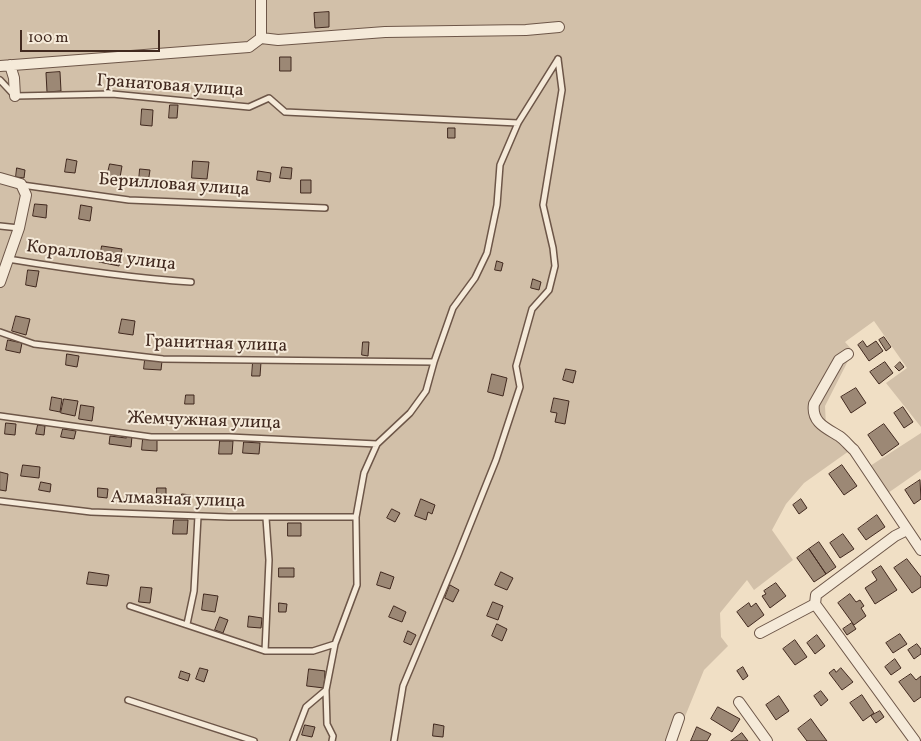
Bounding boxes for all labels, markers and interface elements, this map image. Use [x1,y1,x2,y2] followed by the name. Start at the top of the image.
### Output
[22,20,162,52] scale bar
[28,28,68,49] text: 100 m
[96,71,244,103] street label: Гранатовая улица
[98,170,250,202] street label: Берилловая улица
[25,237,177,277] street label: Коралловая улица
[144,332,288,358] street label: Гранитная улица
[127,409,281,435] street label: Жемчужная улица
[110,488,246,514] street label: Алмазная улица

